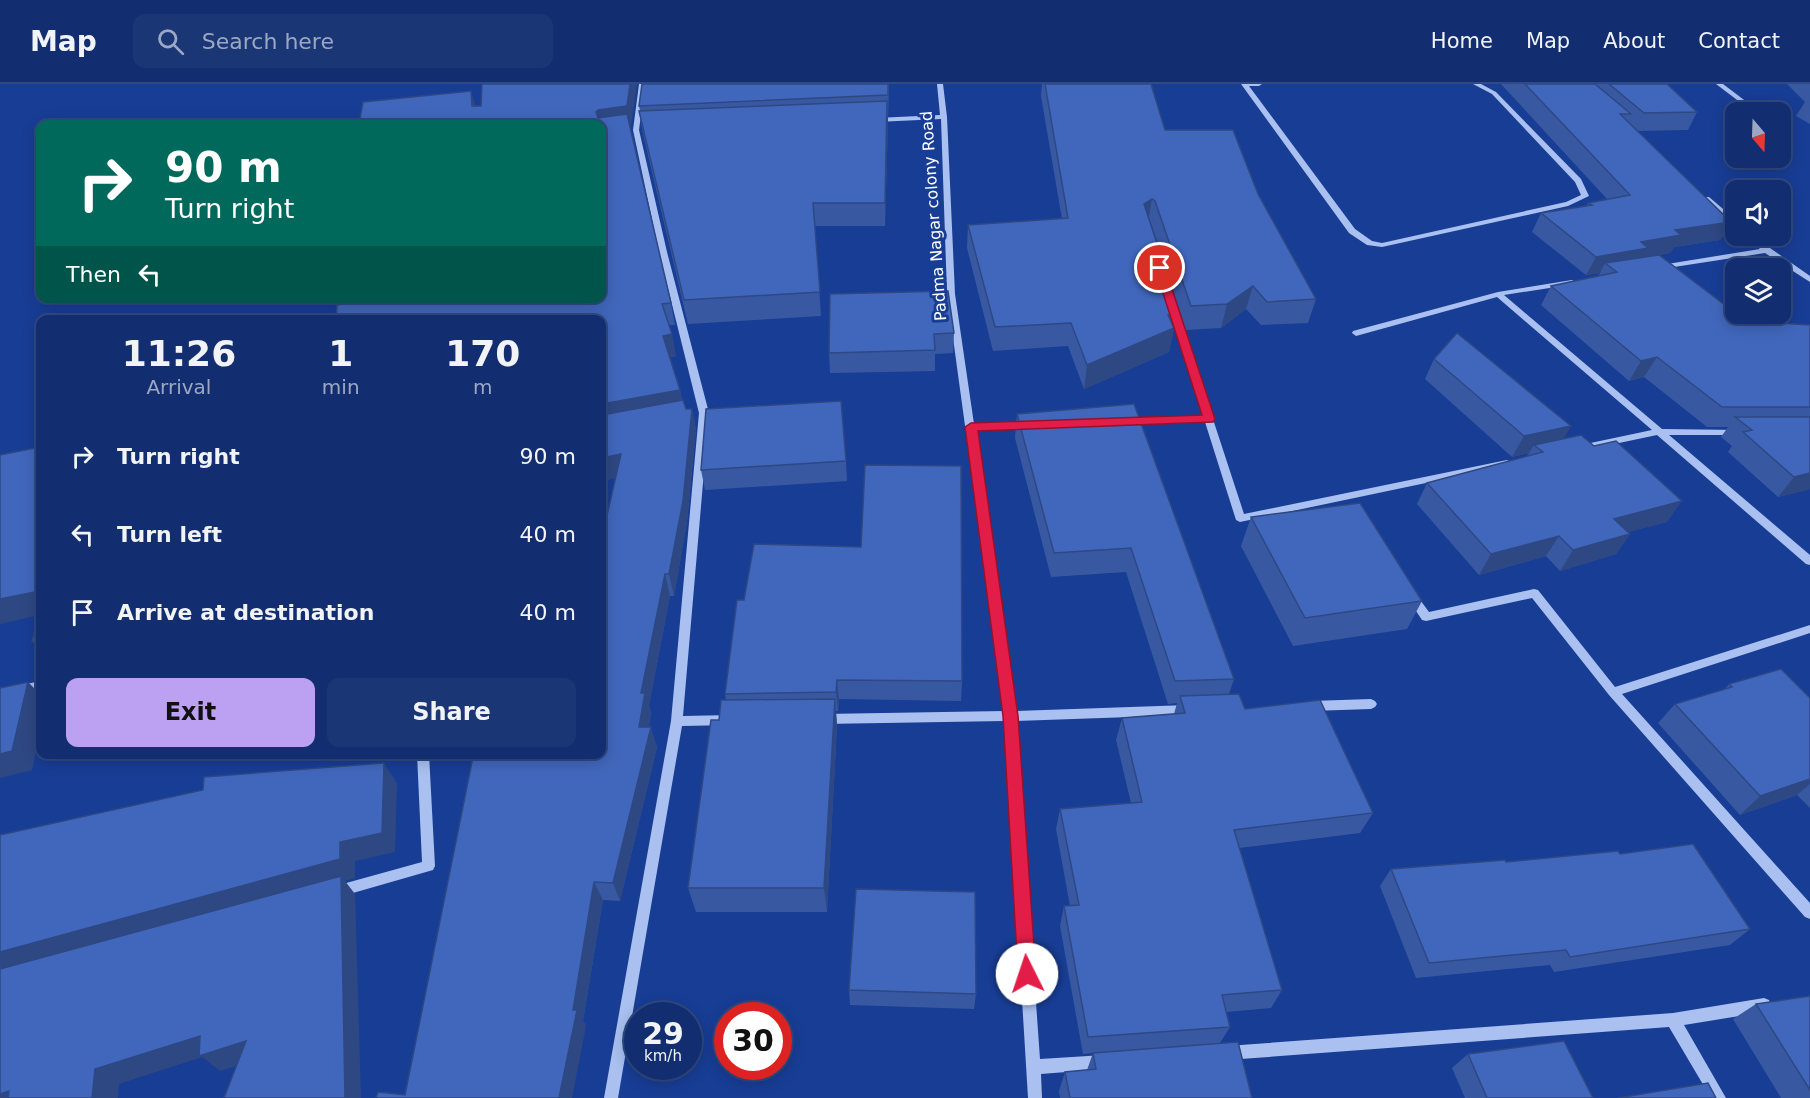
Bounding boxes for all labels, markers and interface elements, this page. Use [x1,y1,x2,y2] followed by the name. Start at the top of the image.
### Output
[133,14,553,68] search box
[30,25,97,58] text: Map
[154,25,187,58] icon: search
[202,29,334,54] text: Search here
[1431,29,1493,53] text: Home
[1526,29,1570,53] text: Map
[1603,29,1665,53] text: About
[1698,29,1780,53] text: Contact
[1725,102,1791,168] north arrow
[1725,102,1791,324] map controls
[917,110,950,322] street label: Padma Nagar colony Road
[165,143,282,192] text: 90 m
[66,144,144,222] icon: right
[1725,180,1791,246] button: sound
[165,193,294,224] text: Turn right
[1134,242,1185,293] pin
[1143,251,1176,284] icon: arrive
[133,258,166,291] icon: left
[1725,258,1791,324] button: layers
[66,262,121,287] text: Then
[122,333,236,374] text: 11:26
[328,333,353,374] text: 1
[445,333,520,374] text: 170
[146,375,211,399] text: Arrival
[322,375,360,399] text: min
[473,375,493,399] text: m
[66,440,99,473] icon: right
[117,444,240,469] text: Turn right
[520,444,576,469] text: 90 m
[66,518,99,551] icon: left
[117,522,222,547] text: Turn left
[520,522,576,547] text: 40 m
[66,596,99,629] icon: arrive
[117,600,374,625] text: Arrive at destination
[520,600,576,625] text: 40 m
[66,678,315,747] button: Exit
[327,678,576,747] button: Share
[995,942,1059,1006] position arrow
[714,1002,792,1080] speed limit sign: 30
[642,1016,684,1051] text: 29
[644,1047,682,1065] text: km/h

